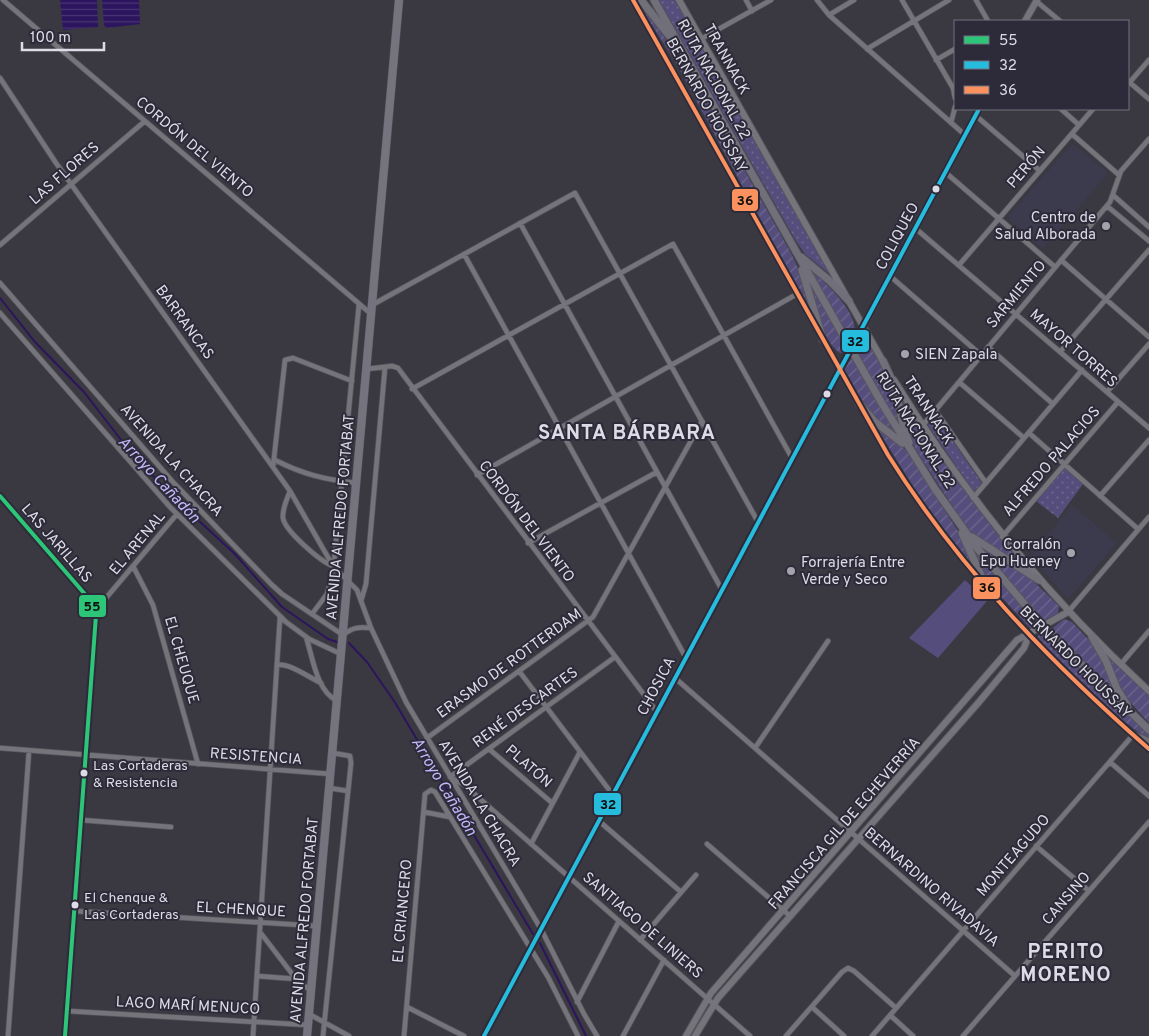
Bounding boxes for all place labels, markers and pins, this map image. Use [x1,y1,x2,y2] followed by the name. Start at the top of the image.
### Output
[931,184,941,194] unlabelled marker
[994,209,1096,245] place label: Centro de Salud Alborada
[1100,220,1112,232] marker: Centro de Salud Alborada
[915,346,997,365] place label: SIEN Zapala
[899,348,911,360] marker: SIEN Zapala
[822,389,832,399] unlabelled marker
[980,536,1061,572] place label: Corralón Epu Hueney
[1065,547,1077,559] marker: Corralón Epu Hueney
[801,554,905,590] place label: Forrajería Entre Verde y Seco
[785,565,797,577] marker: Forrajería Entre Verde y Seco
[93,758,188,792] place label: Las Cortaderas & Resistencia
[79,768,89,778] marker: Las Cortaderas & Resistencia
[84,890,179,924] place label: El Chenque & Las Cortaderas
[70,900,80,910] marker: El Chenque & Las Cortaderas

